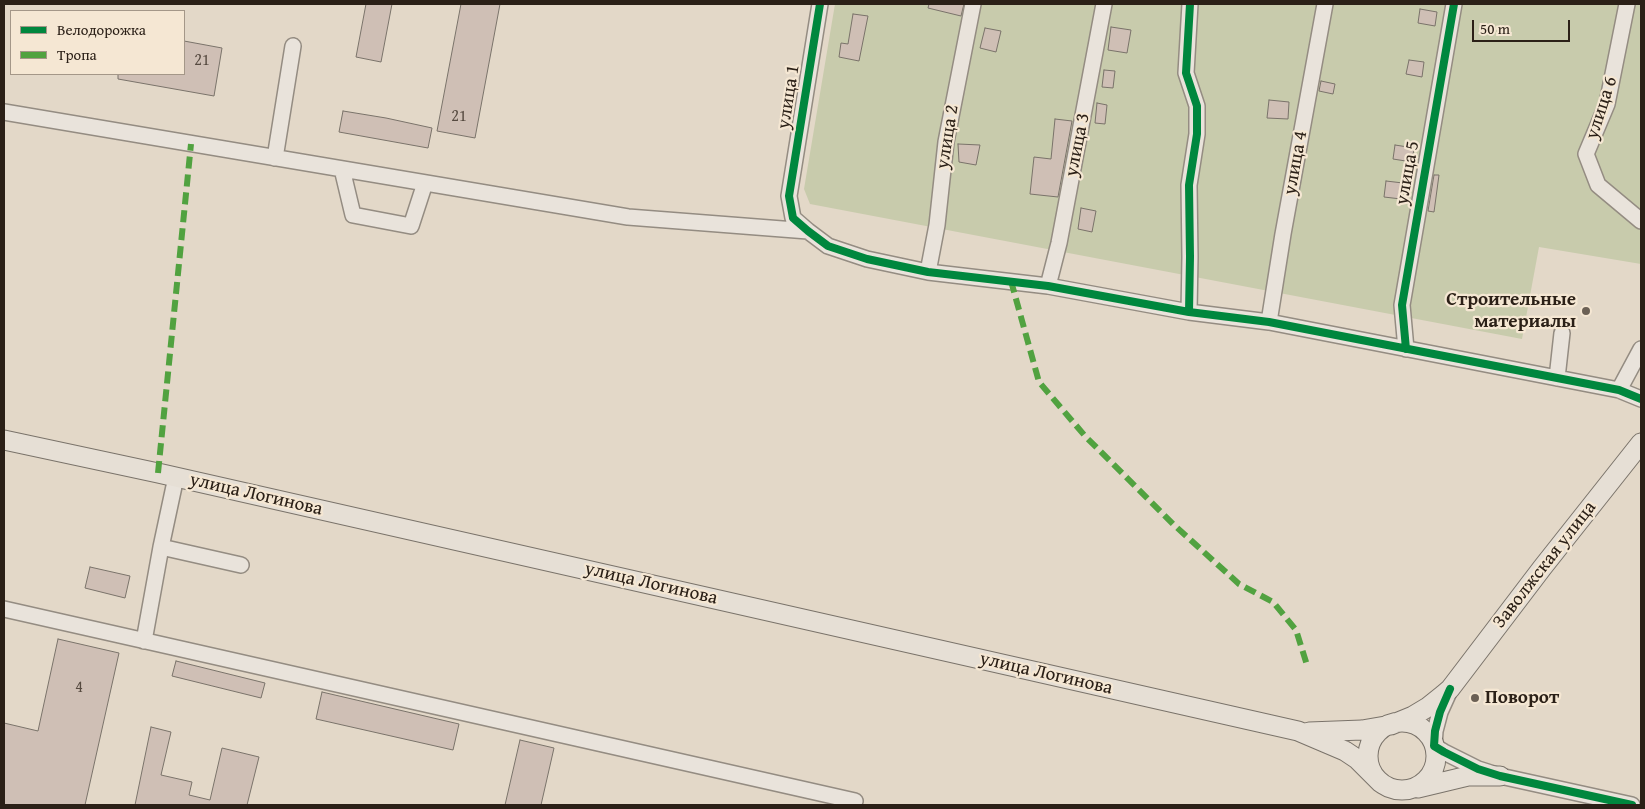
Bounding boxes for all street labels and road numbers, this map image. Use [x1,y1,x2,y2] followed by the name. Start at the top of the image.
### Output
[773,63,805,131] street label: улица 1
[1581,74,1623,142] street label: улица 6
[932,103,964,171] street label: улица 2
[1061,111,1095,179] street label: улица 3
[1279,129,1313,197] street label: улица 4
[1391,139,1425,207] street label: улица 5
[187,469,325,521] street label: улица Логинова
[1488,497,1602,633] street label: Заволжская улица
[582,558,720,610] street label: улица Логинова
[977,648,1115,700] street label: улица Логинова

